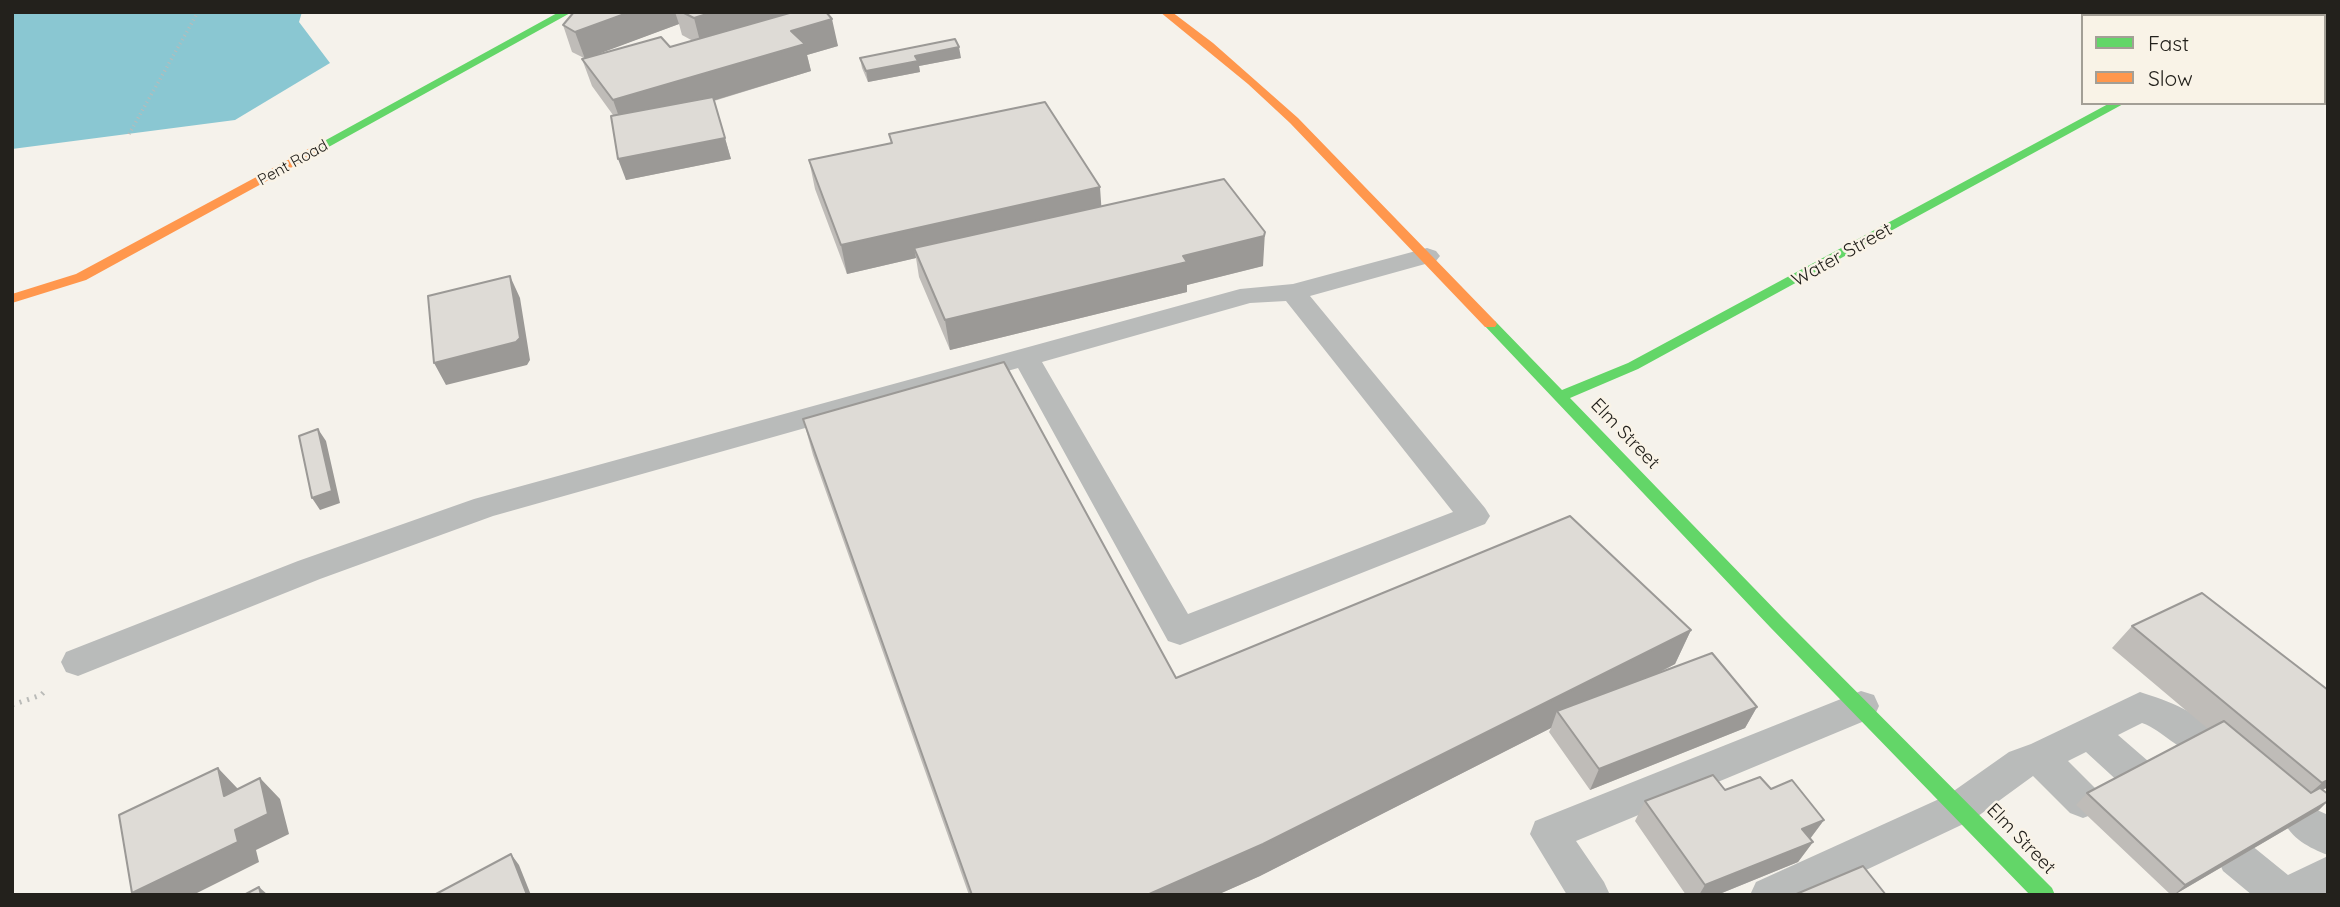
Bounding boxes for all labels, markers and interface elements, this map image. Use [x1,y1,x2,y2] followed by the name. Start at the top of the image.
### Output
[2081,14,2326,105] legend
[2148,30,2189,56] text: Fast
[2148,65,2193,91] text: Slow
[255,136,331,190] street label: Pent Road
[1788,218,1896,292] street label: Water Street
[1586,394,1664,474] street label: Elm Street
[1982,799,2060,879] street label: Elm Street

